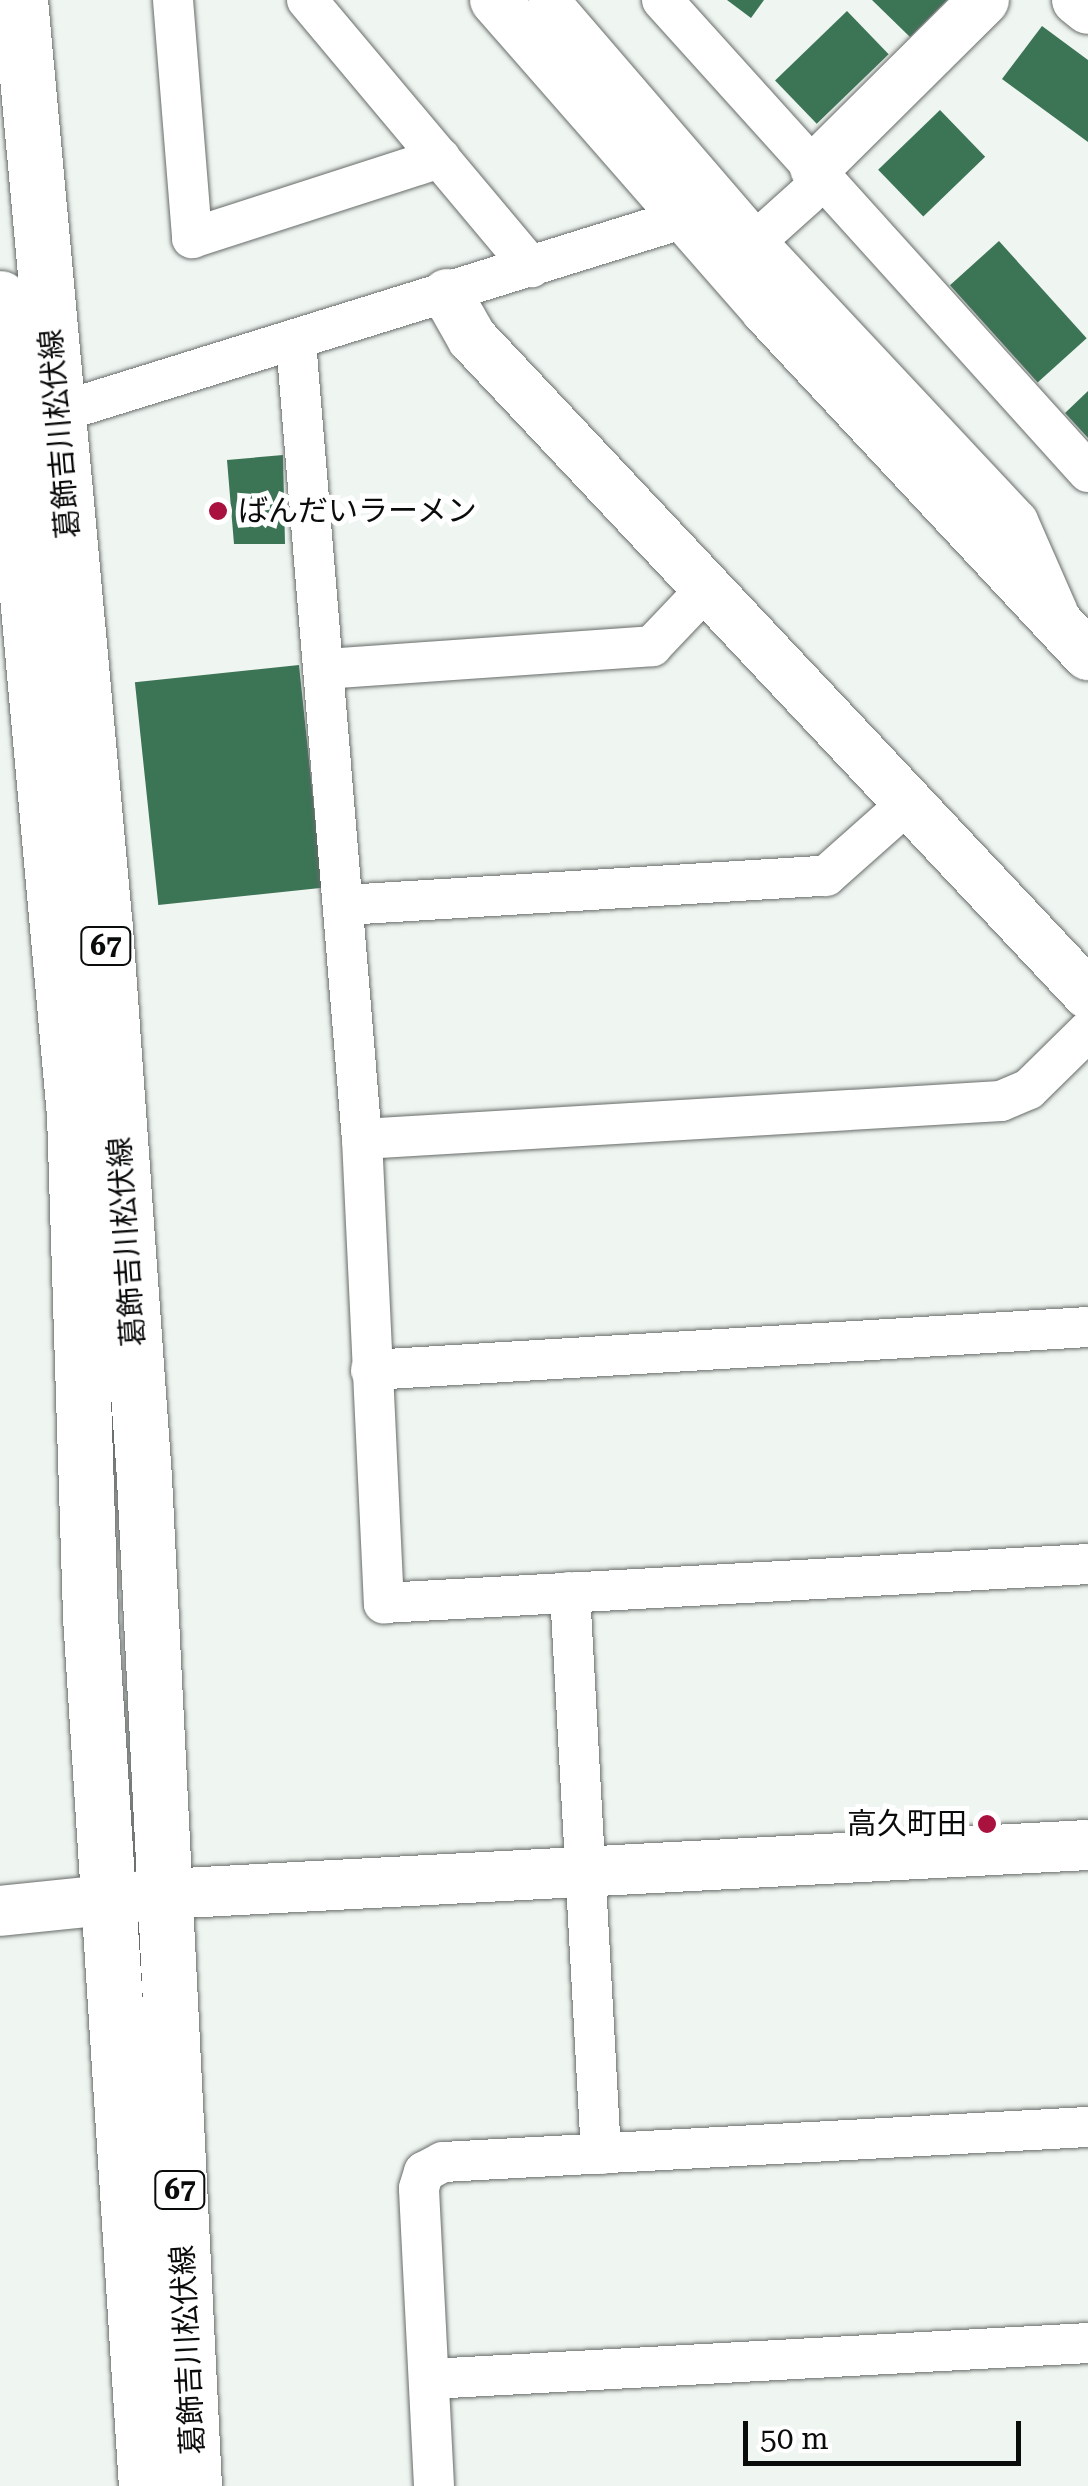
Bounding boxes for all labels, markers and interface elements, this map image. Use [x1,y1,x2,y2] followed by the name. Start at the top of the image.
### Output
[33,328,87,540] street label: 葛飾吉川松伏線
[238,493,478,529] place label: ばんだいラーメン
[207,500,229,522] marker: ばんだいラーメン
[78,923,134,969] road number: 67
[102,1136,152,1348] street label: 葛飾吉川松伏線
[847,1806,967,1842] place label: 高久町田
[976,1813,998,1835] marker: 高久町田
[152,2167,208,2213] road number: 67
[165,2244,211,2456] street label: 葛飾吉川松伏線
[748,2401,1026,2463] scale bar
[760,2421,829,2456] text: 50 m

